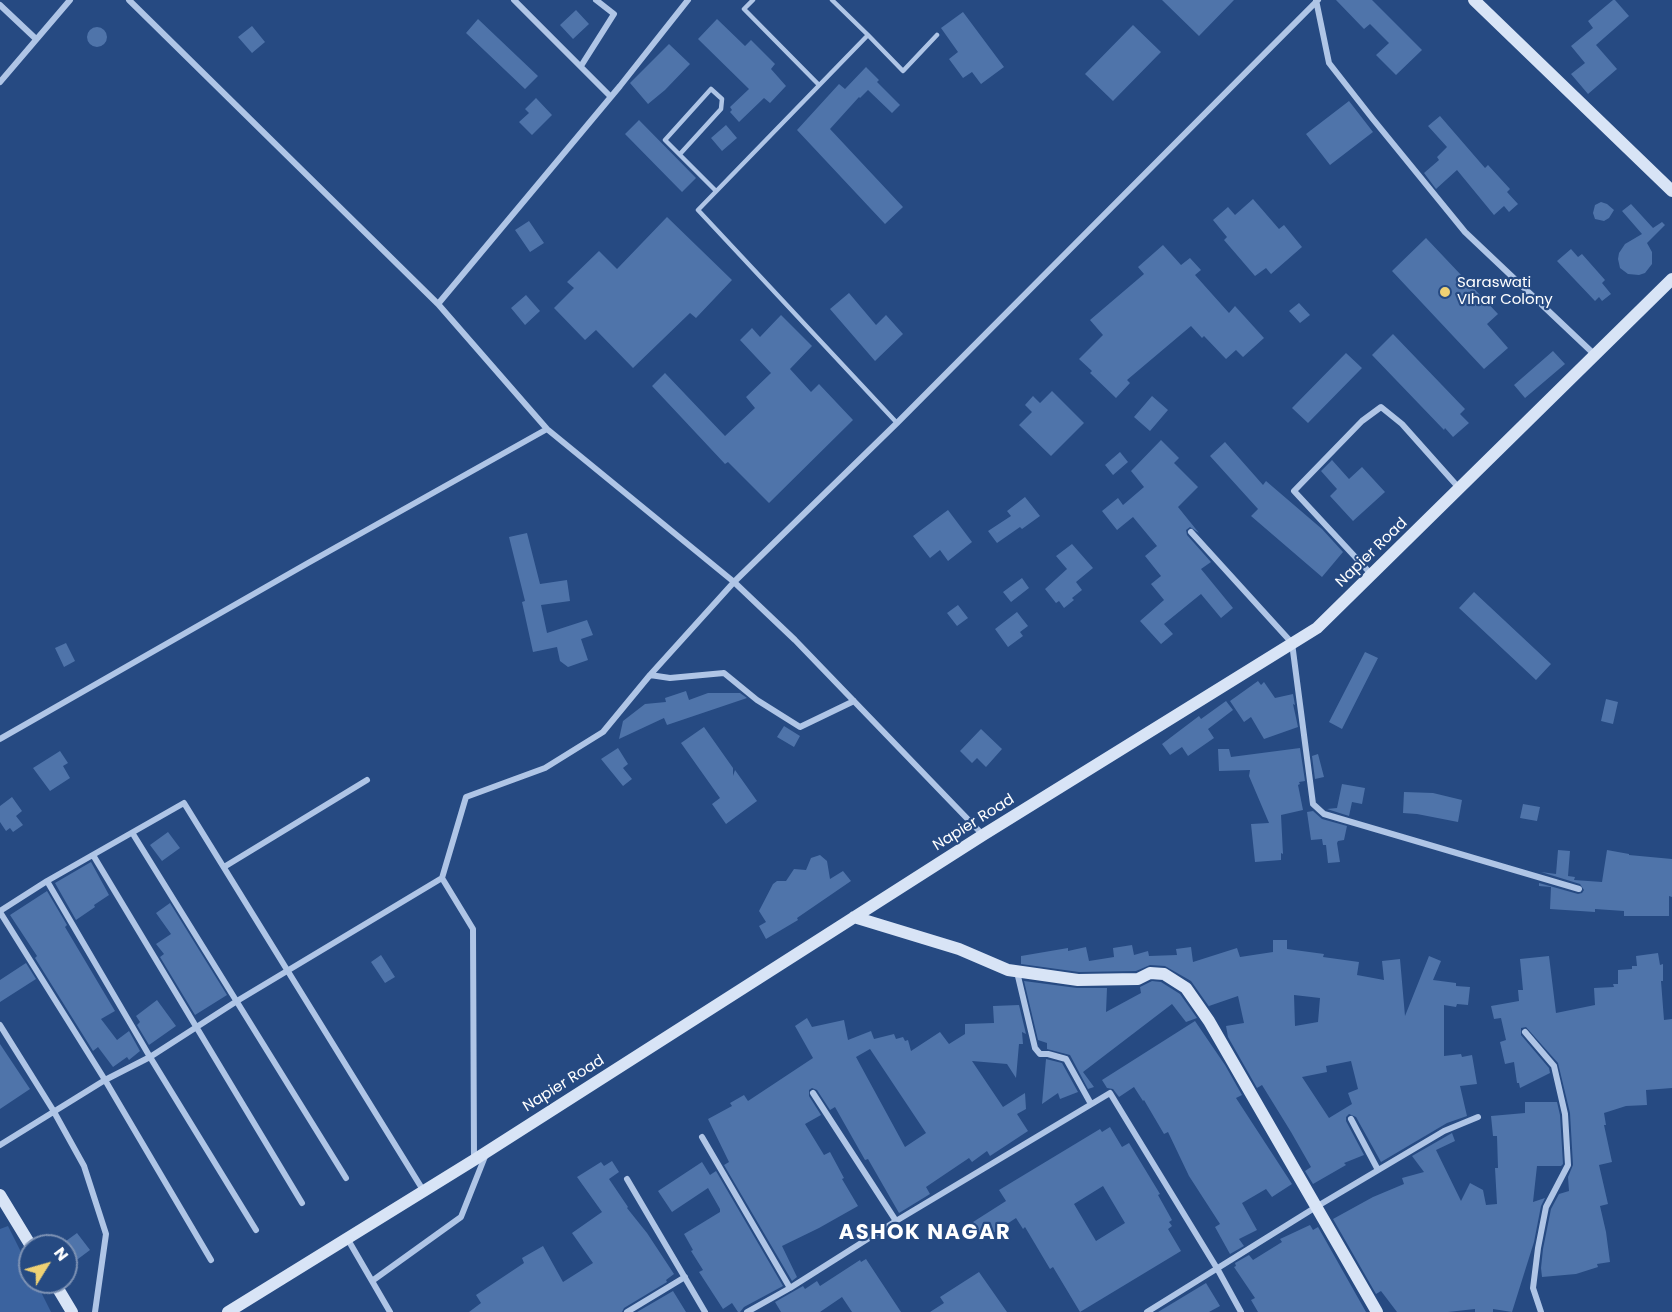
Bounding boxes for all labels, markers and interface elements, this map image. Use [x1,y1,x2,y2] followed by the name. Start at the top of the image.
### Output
[1457,274,1553,309] place label: Saraswati VIhar Colony
[1438,285,1452,299] marker: Saraswati VIhar Colony
[1333,514,1411,592] street label: Napier Road
[930,791,1018,855] street label: Napier Road
[520,1052,608,1116] street label: Napier Road
[839,1221,1011,1247] district label: ASHOK NAGAR
[18,1234,78,1294] north arrow
[48,1242,74,1266] text: N

